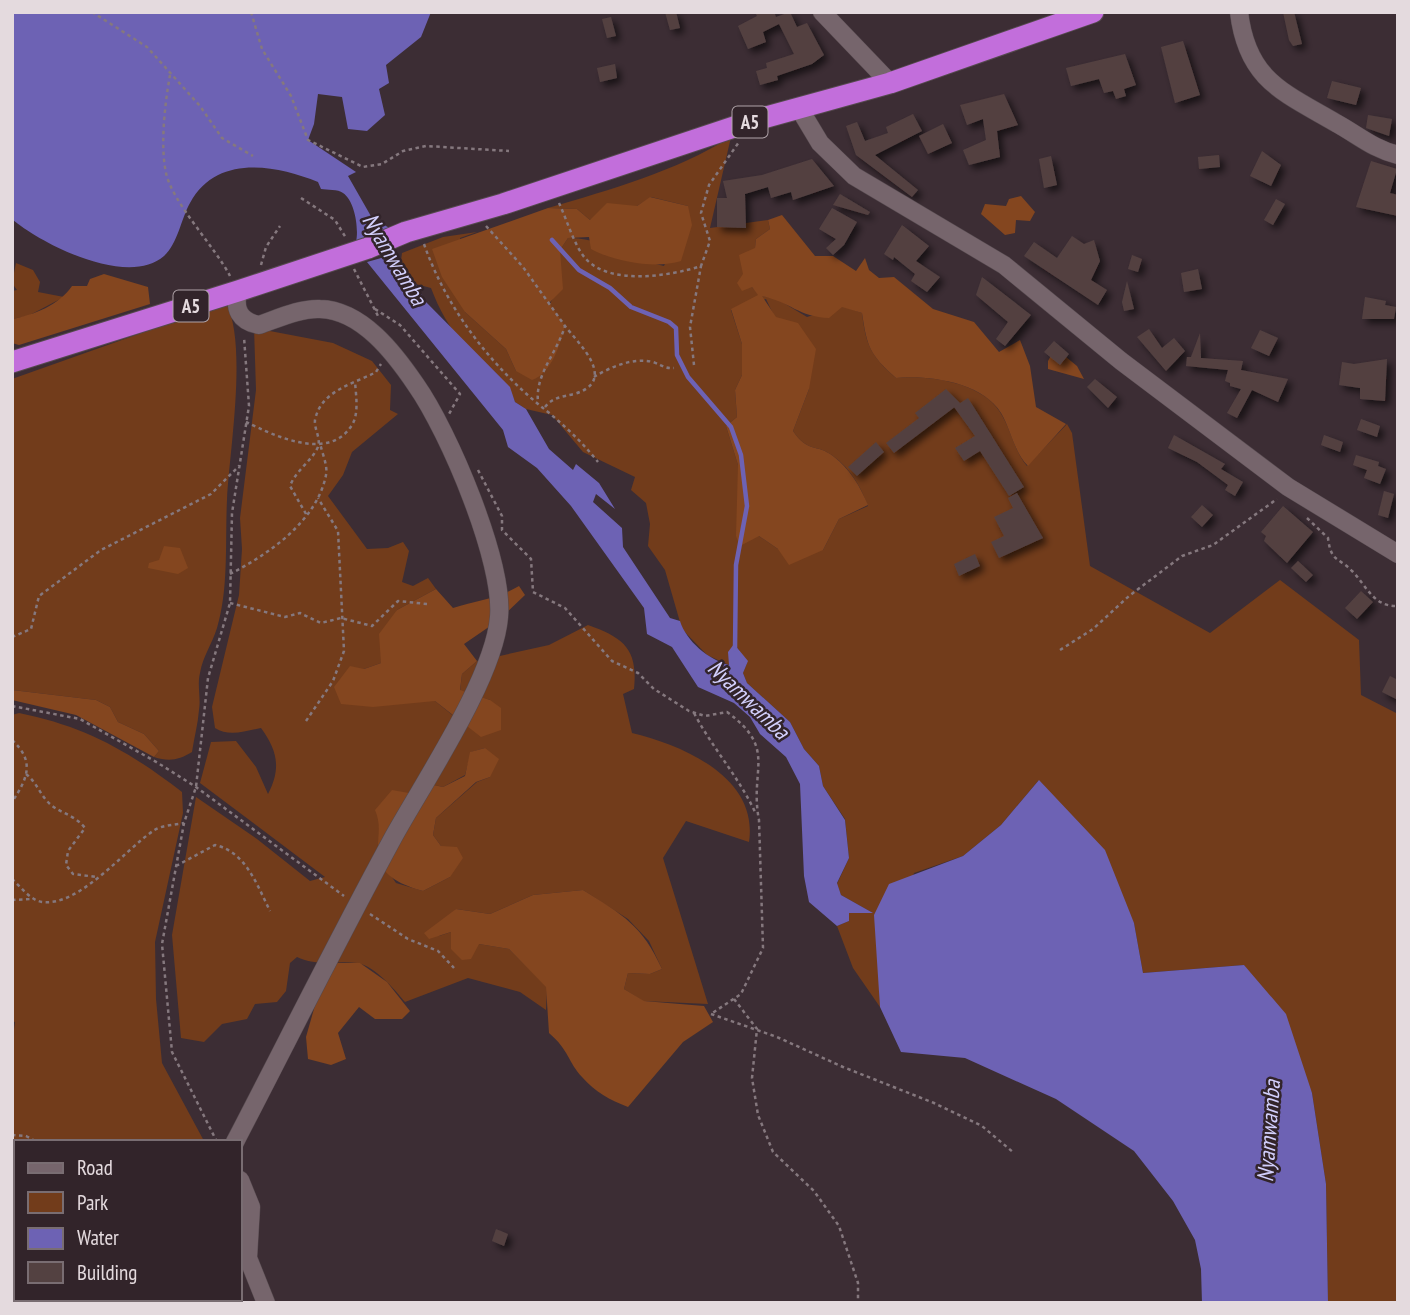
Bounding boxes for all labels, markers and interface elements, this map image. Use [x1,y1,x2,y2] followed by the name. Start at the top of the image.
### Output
[732,106,768,138] road number: A5
[356,208,435,312] water label: Nyamwamba
[174,290,208,322] road number: A5
[702,653,797,746] water label: Nyamwamba
[1250,1077,1286,1183] water label: Nyamwamba
[14,1140,242,1301] legend
[77,1154,113,1181] text: Road
[77,1189,108,1216] text: Park
[77,1224,119,1251] text: Water
[77,1259,137,1286] text: Building

